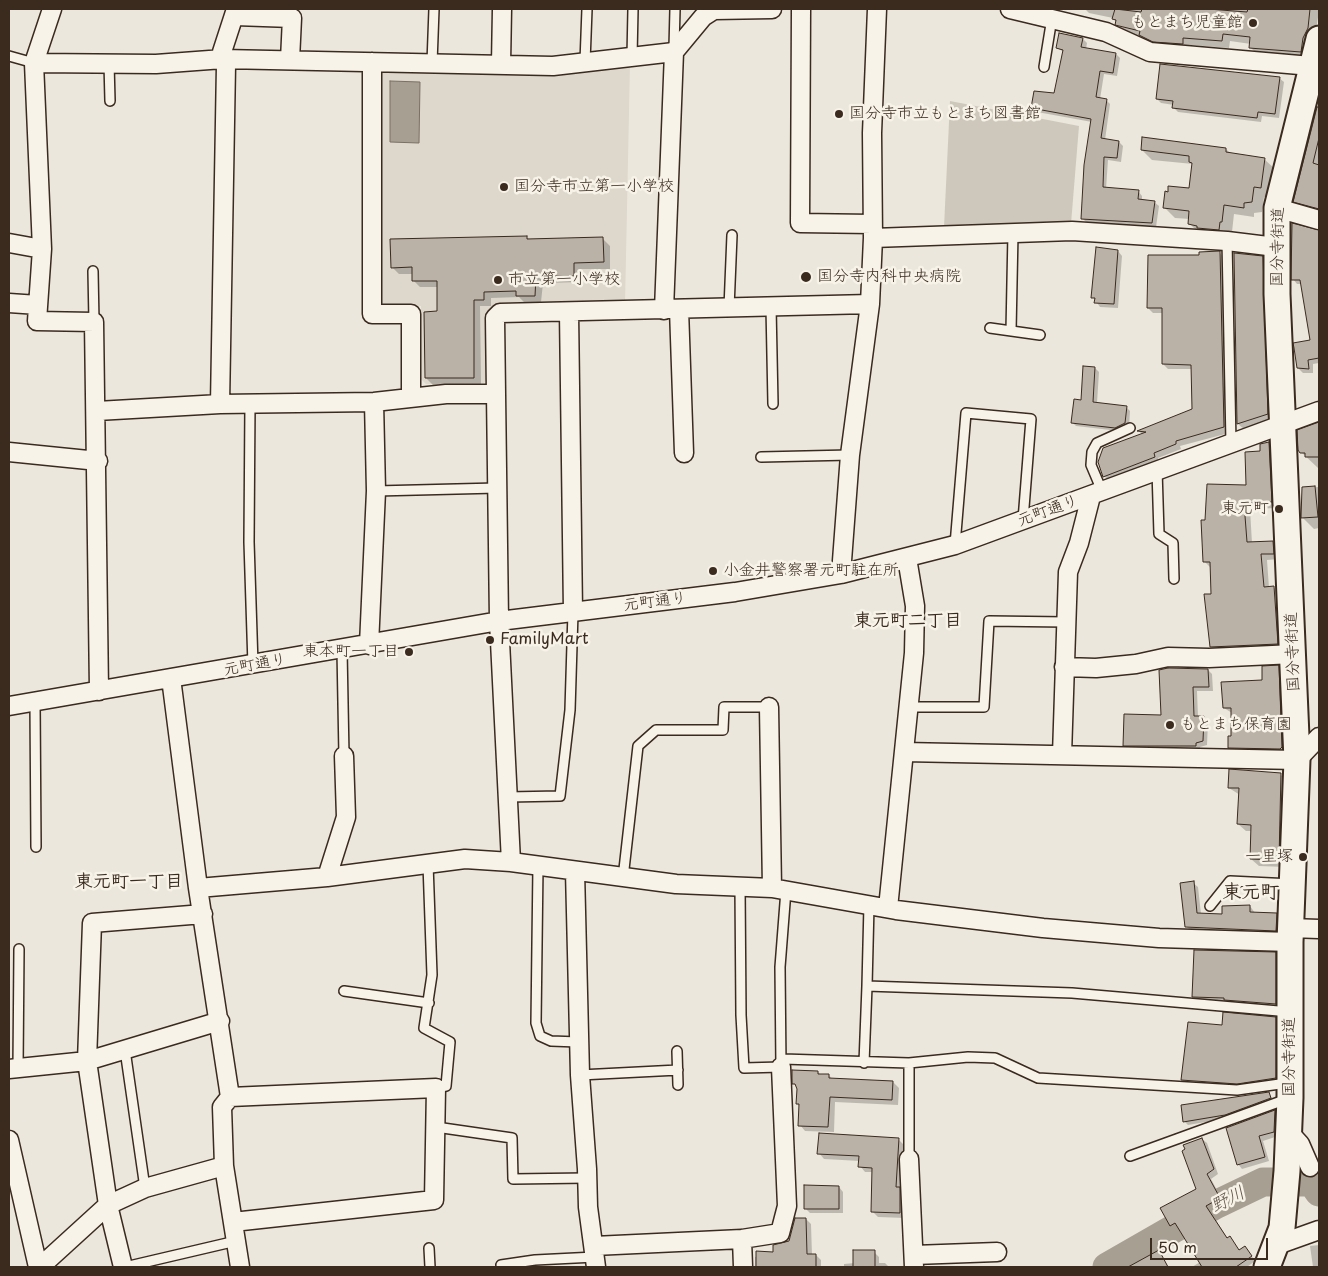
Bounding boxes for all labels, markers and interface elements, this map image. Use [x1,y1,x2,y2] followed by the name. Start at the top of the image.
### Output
[1131,13,1243,33] place label: もとまち児童館
[1247,17,1259,29] marker: もとまち児童館
[849,104,1041,124] place label: 国分寺市立もとまち図書館
[833,108,845,120] marker: 国分寺市立もとまち図書館
[514,177,674,197] place label: 国分寺市立第一小学校
[498,181,510,193] marker: 国分寺市立第一小学校
[1268,207,1288,287] street label: 国分寺街道
[817,267,961,287] place label: 国分寺内科中央病院
[508,270,620,290] place label: 市立第一小学校
[799,270,813,284] marker: 国分寺内科中央病院
[492,274,504,286] marker: 市立第一小学校
[1015,491,1081,531] street label: 元町通り
[1221,499,1269,519] place label: 東元町
[1273,503,1285,515] marker: 東元町
[723,561,899,581] place label: 小金井警察署元町駐在所
[707,565,719,577] marker: 小金井警察署元町駐在所
[622,589,688,615] street label: 元町通り
[854,610,962,632] district label: 東元町二丁目
[1282,612,1304,692] street label: 国分寺街道
[500,630,588,650] place label: FamilyMart
[484,634,496,646] marker: FamilyMart
[303,642,399,662] place label: 東本町一丁目
[403,646,415,658] marker: 東本町一丁目
[222,650,288,680] street label: 元町通り
[1180,715,1292,735] place label: もとまち保育園
[1164,719,1176,731] marker: もとまち保育園
[1245,847,1293,867] place label: 一里塚
[1297,851,1309,863] marker: 一里塚
[75,871,183,893] district label: 東元町一丁目
[1223,882,1279,904] district label: 東元町
[1280,1017,1300,1097] street label: 国分寺街道
[1207,1182,1249,1218] water label: 野川
[1153,1228,1270,1260] scale bar
[1158,1235,1197,1258] text: 50 m

